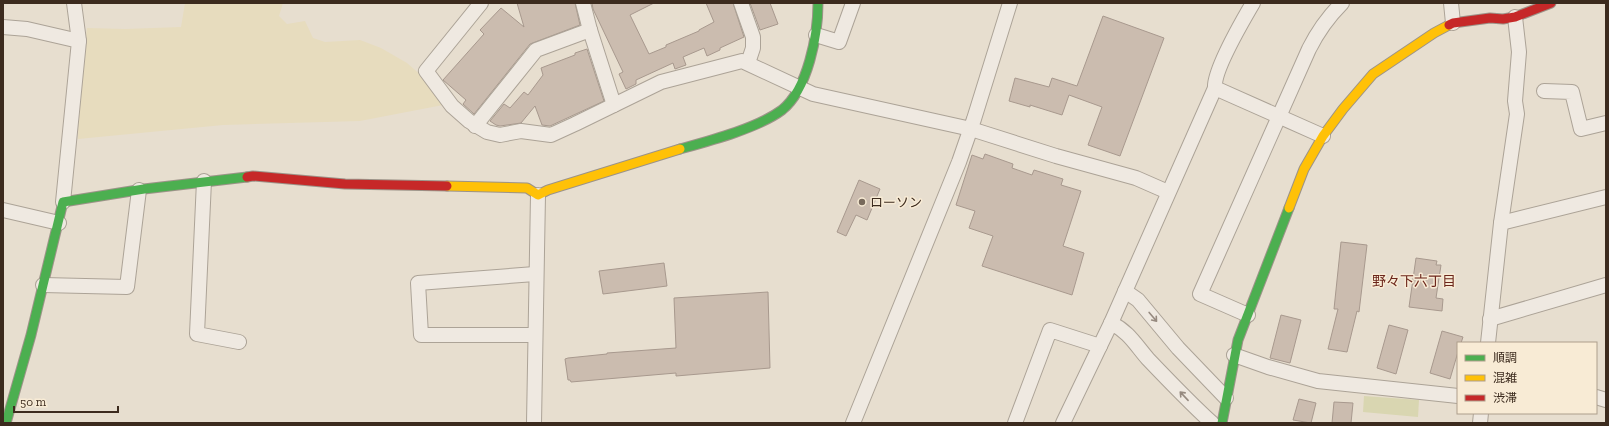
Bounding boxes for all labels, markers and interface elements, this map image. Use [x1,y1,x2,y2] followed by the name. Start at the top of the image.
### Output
[870,195,922,210] place label: ローソン
[857,197,867,207] marker: ローソン
[1372,273,1456,290] district label: 野々下六丁目
[1148,312,1157,323] one-way arrow
[1457,342,1597,414] legend
[1493,351,1517,365] text: 順調
[1493,371,1517,385] text: 混雑
[14,388,118,414] scale bar
[1179,391,1189,401] one-way arrow
[1493,391,1517,405] text: 渋滞
[20,395,47,409] text: 50 m

